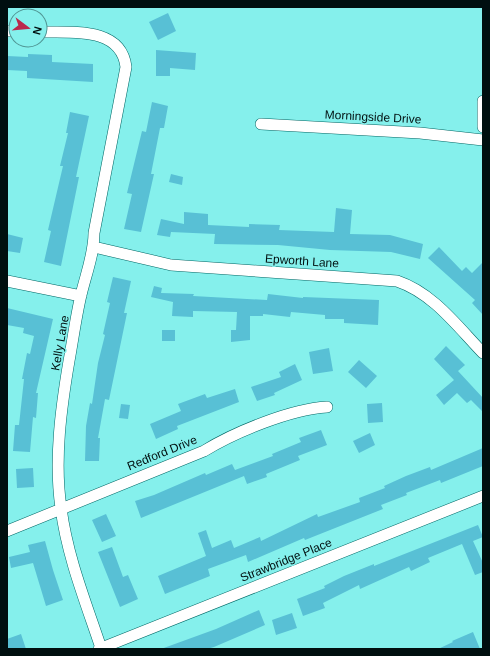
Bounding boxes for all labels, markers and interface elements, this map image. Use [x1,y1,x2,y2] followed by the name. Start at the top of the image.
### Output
[8,8,48,48] north arrow
[31,25,44,36] text: N
[324,107,422,127] street label: Morningside Drive
[265,251,340,271] street label: Epworth Lane
[48,314,72,372] street label: Kelly Lane
[125,433,199,473] street label: Redford Drive
[238,535,334,585] street label: Strawbridge Place

